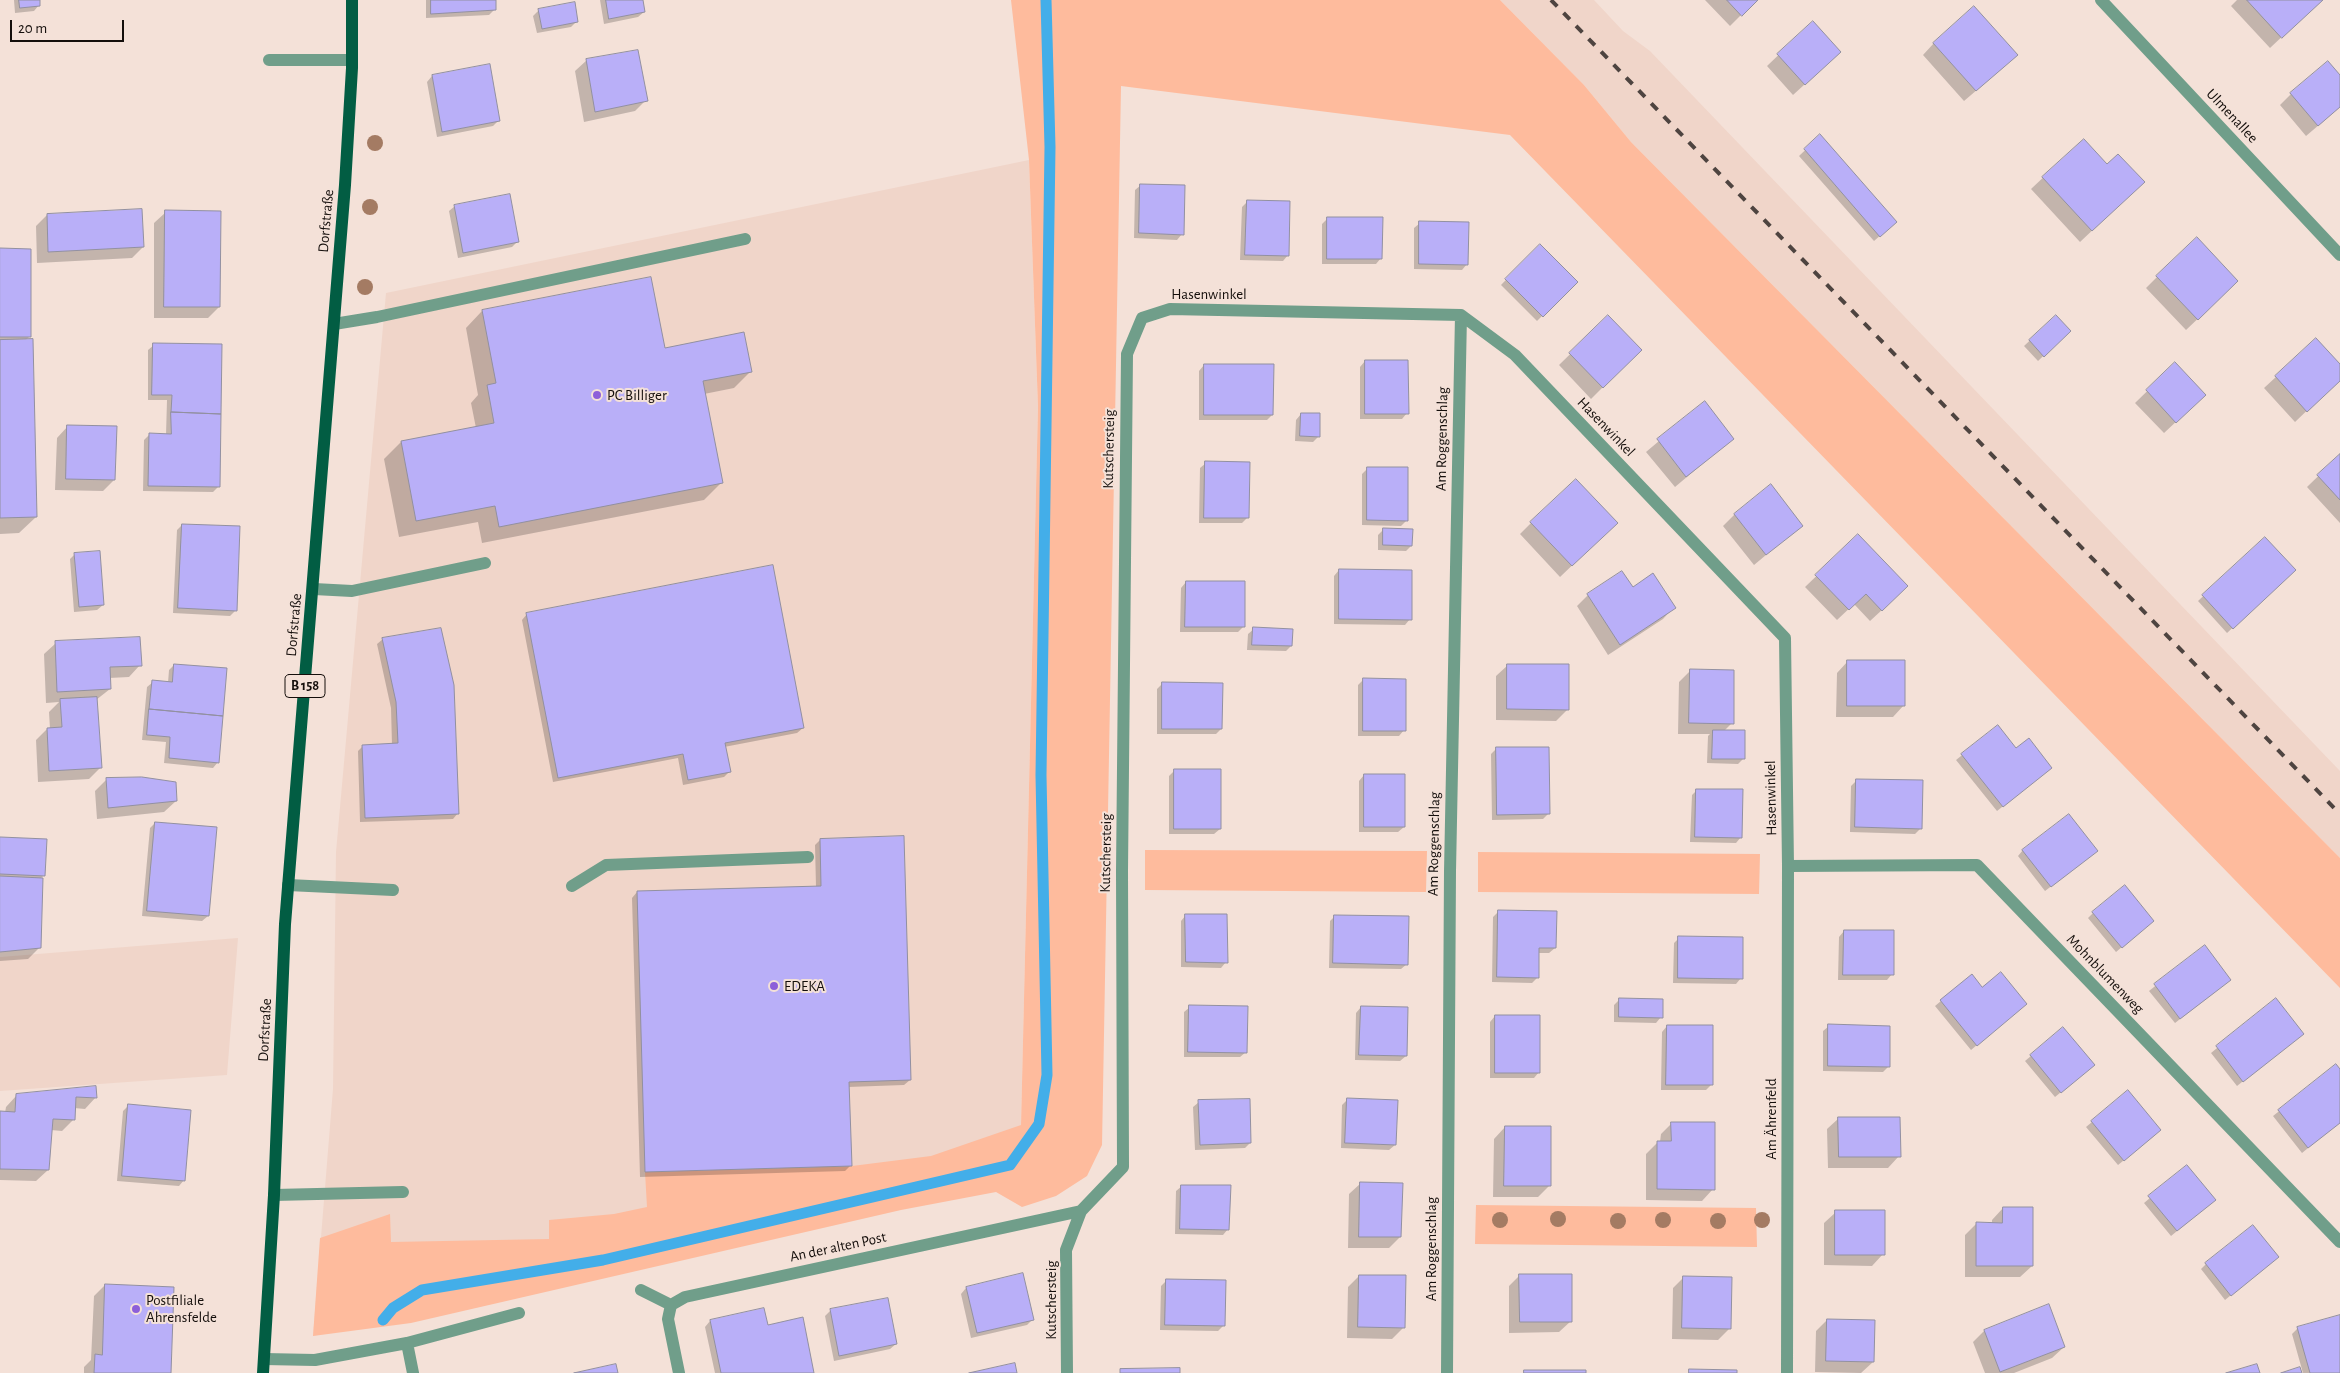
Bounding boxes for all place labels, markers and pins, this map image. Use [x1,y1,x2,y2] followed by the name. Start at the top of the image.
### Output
[607,386,667,404] place label: PC Billiger
[591,389,603,401] marker: PC Billiger
[784,977,825,995] place label: EDEKA
[768,980,780,992] marker: EDEKA
[146,1291,217,1326] place label: Postfiliale Ahrensfelde
[130,1303,142,1315] marker: Postfiliale Ahrensfelde

